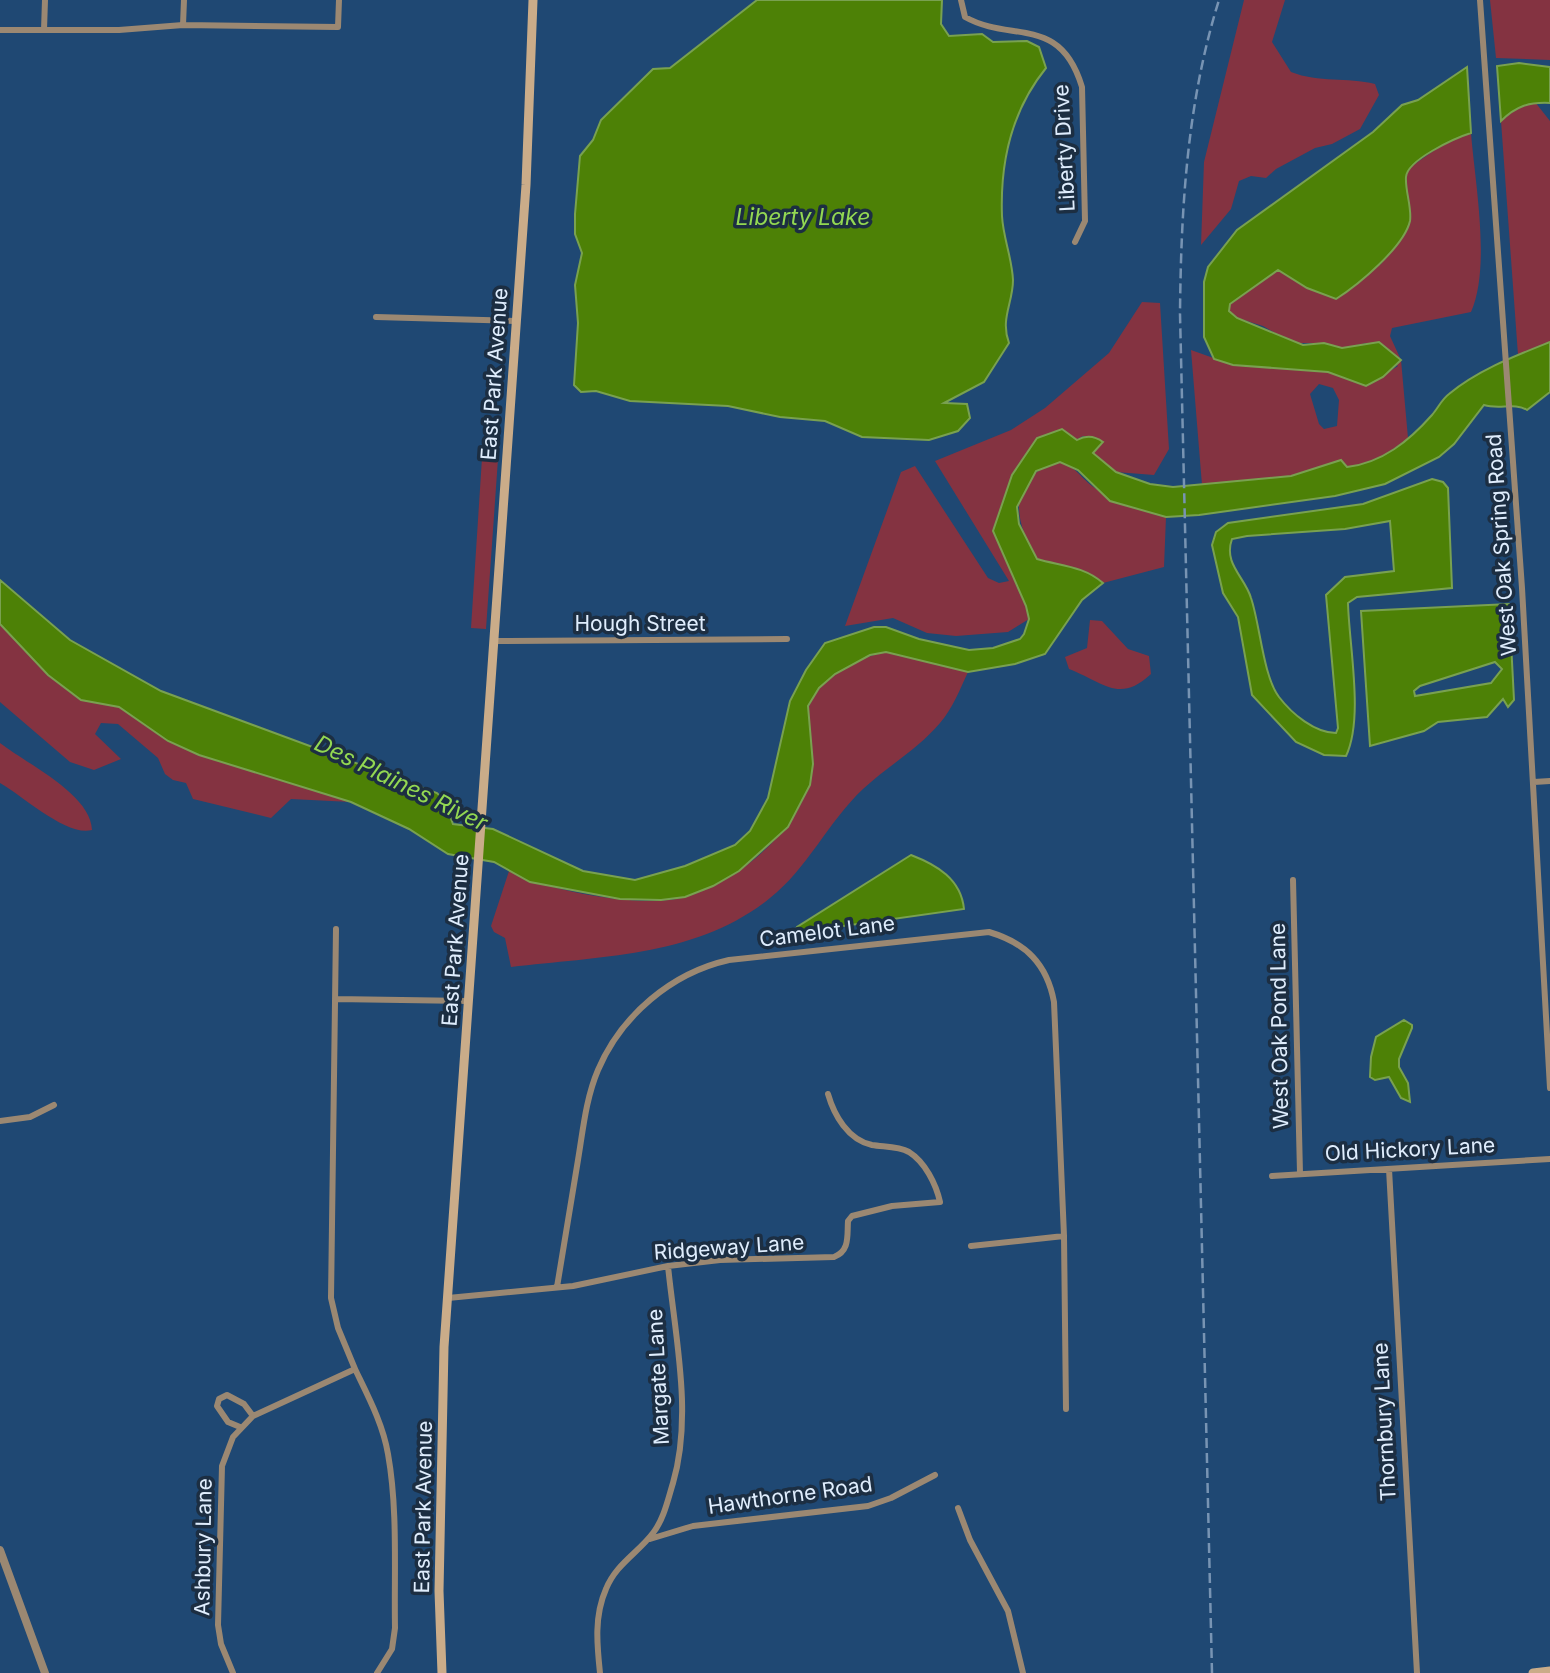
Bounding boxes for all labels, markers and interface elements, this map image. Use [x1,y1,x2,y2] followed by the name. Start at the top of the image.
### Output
[1048,84,1080,212] street label: Liberty Drive
[736,203,870,231] water label: Liberty Lake
[475,287,513,461] street label: East Park Avenue
[1481,433,1521,657] street label: West Oak Spring Road
[574,611,706,636] street label: Hough Street
[310,729,493,838] water label: Des Plaines River
[436,853,474,1027] street label: East Park Avenue
[758,910,896,952] street label: Camelot Lane
[1265,923,1293,1129] street label: West Oak Pond Lane
[1324,1132,1496,1166] street label: Old Hickory Lane
[653,1229,805,1265] street label: Ridgeway Lane
[642,1308,674,1446] street label: Margate Lane
[1367,1342,1401,1502] street label: Thornbury Lane
[409,1420,437,1594] street label: East Park Avenue
[706,1471,874,1519] street label: Hawthorne Road
[189,1478,217,1616] street label: Ashbury Lane

